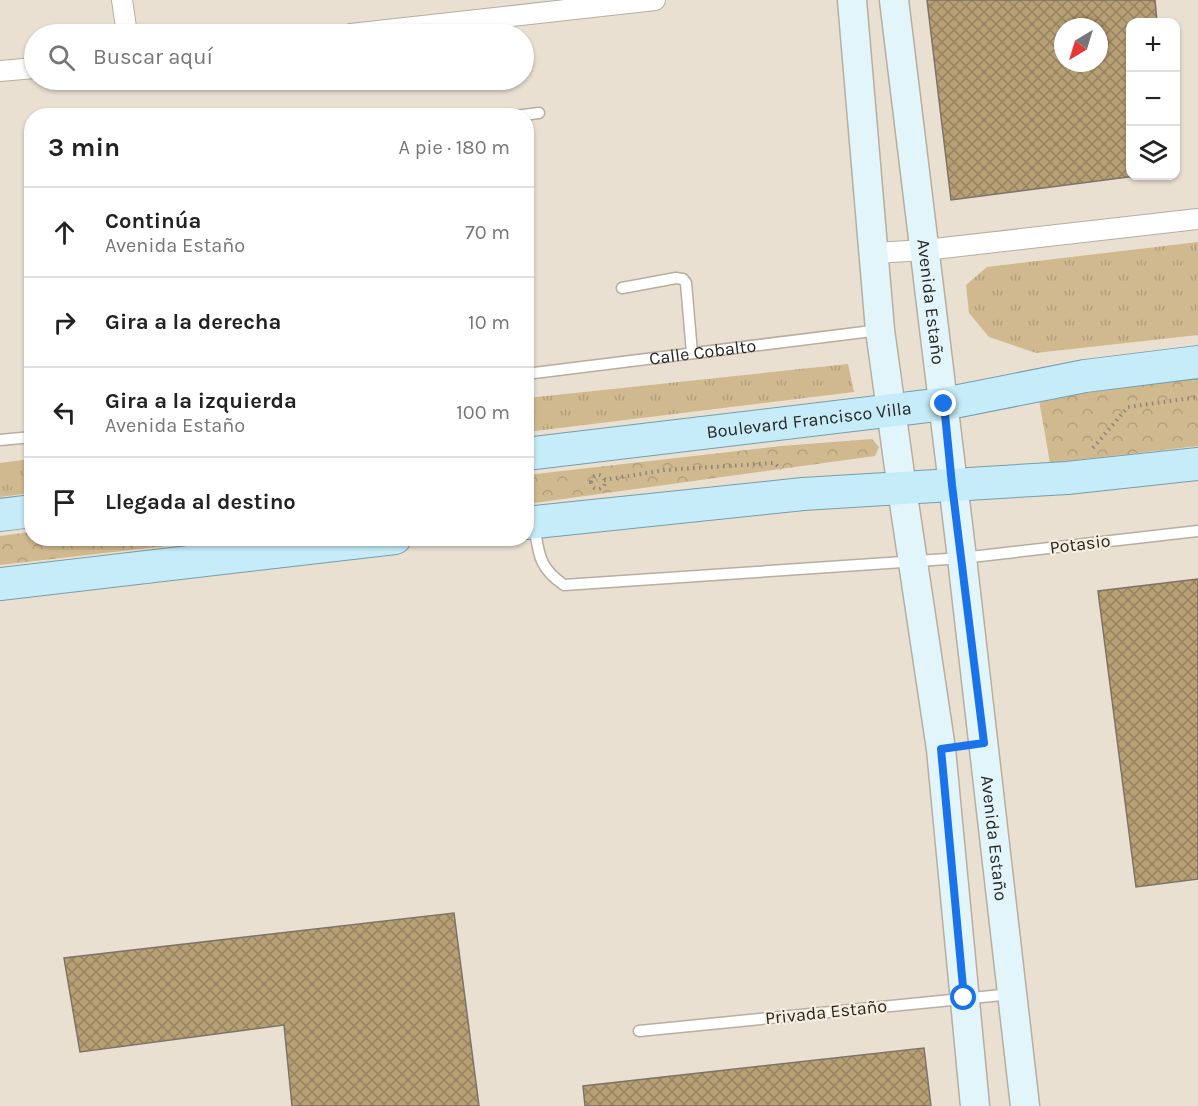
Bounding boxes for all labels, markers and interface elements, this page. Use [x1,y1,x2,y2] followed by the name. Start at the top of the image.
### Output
[1054,18,1108,72] north arrow
[1126,18,1180,180] map controls
[1126,18,1180,72] button: +
[24,24,534,90] search box
[45,41,78,74] icon: search
[93,44,213,70] text: Buscar aquí
[1126,72,1180,126] button: −
[1126,126,1180,180] button: layers
[48,132,120,163] text: 3 min
[399,136,510,159] text: A pie · 180 m
[105,208,201,234] text: Continúa
[48,216,81,249] icon: ahead
[465,221,510,244] text: 70 m
[105,234,245,257] text: Avenida Estaño
[912,238,949,366] street label: Avenida Estaño
[48,306,81,339] icon: right
[105,309,281,335] text: Gira a la derecha
[468,311,510,334] text: 10 m
[648,334,757,370] street label: Calle Cobalto
[105,388,297,414] text: Gira a la izquierda
[930,390,956,416] route end
[48,396,81,429] icon: left
[705,397,913,443] street label: Boulevard Francisco Villa
[456,401,510,424] text: 100 m
[105,414,245,437] text: Avenida Estaño
[48,486,81,519] icon: arrive
[105,489,296,515] text: Llegada al destino
[1048,529,1112,559] street label: Potasio
[976,774,1012,902] street label: Avenida Estaño
[950,984,976,1010] route start
[764,995,888,1029] street label: Privada Estaño

